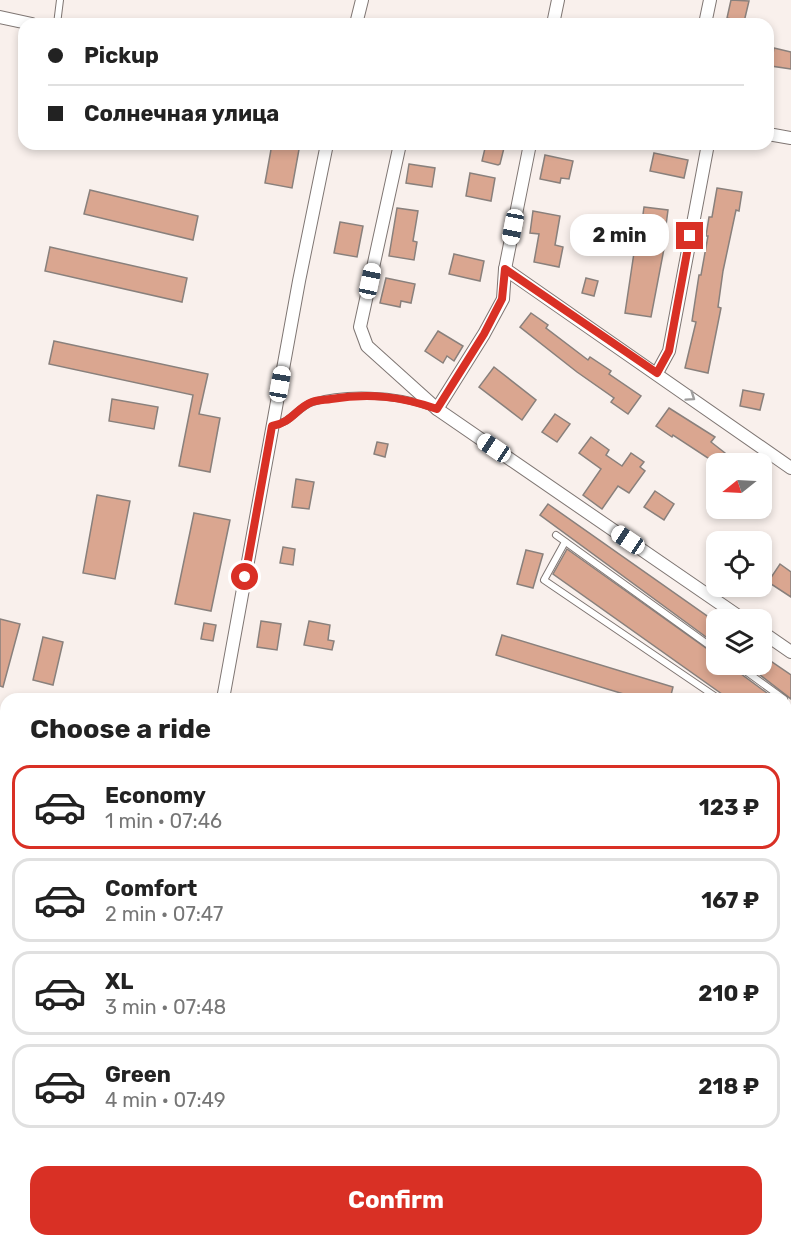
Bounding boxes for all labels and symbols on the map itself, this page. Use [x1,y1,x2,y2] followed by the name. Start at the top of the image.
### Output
[501,208,525,246] car
[570,215,669,257] callout: 2 min
[676,222,703,249] route end
[357,262,383,300] car
[268,365,292,403] car
[684,390,695,401] one-way arrow
[474,430,514,466] car
[706,453,772,519] north arrow
[608,522,648,558] car
[231,563,258,590] route start

